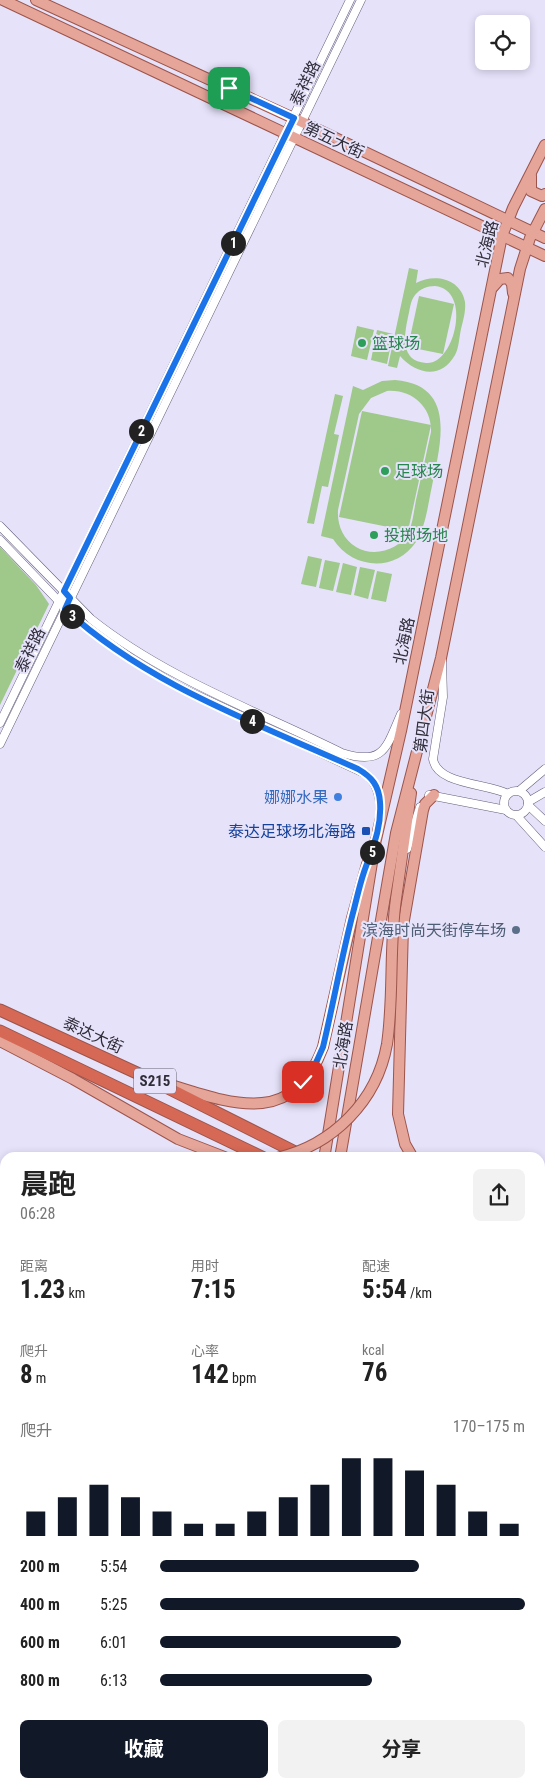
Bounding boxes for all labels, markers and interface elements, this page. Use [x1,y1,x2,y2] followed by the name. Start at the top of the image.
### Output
[475,15,530,70] map controls
[475,15,530,70] button: locate
[286,57,324,109] street label: 泰祥路
[208,67,250,109] pin
[215,74,243,102] icon: arrive
[301,118,367,162] street label: 第五大街
[472,218,502,270] street label: 北海路
[220,230,246,256] pin: 1
[230,235,237,251] text: 1
[372,334,420,353] place label: 篮球场
[356,337,368,349] marker: 篮球场
[128,418,154,444] pin: 2
[138,423,145,439] text: 2
[395,462,443,481] place label: 足球场
[379,465,391,477] marker: 足球场
[384,526,448,545] place label: 投掷场地
[368,529,380,541] marker: 投掷场地
[60,604,84,628] pin: 3
[69,608,76,624] text: 3
[390,616,418,666] street label: 北海路
[11,624,49,676] street label: 泰祥路
[411,688,437,754] street label: 第四大街
[240,708,264,734] pin: 4
[249,713,256,729] text: 4
[264,788,328,807] place label: 娜娜水果
[332,791,344,803] marker: 娜娜水果
[228,822,356,841] place label: 泰达足球场北海路
[360,825,372,837] marker: 泰达足球场北海路
[360,840,384,864] pin: 5
[369,844,376,860] text: 5
[362,921,506,940] place label: 滨海时尚天街停车场
[510,924,522,936] marker: 滨海时尚天街停车场
[60,1013,126,1057] street label: 泰达大街
[330,1020,356,1070] street label: 北海路
[282,1061,324,1103] pin
[134,1068,176,1094] road number: S215
[289,1068,317,1096] icon: check
[20,1168,76,1201] text: 晨跑
[473,1169,525,1221] button: share
[20,1204,55,1223] text: 06:28
[20,1258,48,1274] text: 距离
[191,1258,219,1274] text: 用时
[362,1258,390,1274] text: 配速
[20,1275,65,1304] text: 1.23
[191,1275,236,1304] text: 7:15
[362,1275,407,1304] text: 5:54
[65,1285,85,1301] text: km
[407,1285,432,1301] text: /km
[362,1342,385,1358] text: kcal
[20,1343,48,1359] text: 爬升
[191,1343,219,1359] text: 心率
[362,1358,387,1387] text: 76
[20,1360,33,1389] text: 8
[191,1360,229,1389] text: 142
[33,1370,46,1386] text: m
[229,1370,256,1386] text: bpm
[453,1417,525,1436] text: 170–175 m
[20,1421,52,1440] text: 爬升
[20,1557,60,1576] text: 200 m
[100,1557,127,1576] text: 5:54
[20,1595,60,1614] text: 400 m
[100,1595,127,1614] text: 5:25
[20,1633,60,1652] text: 600 m
[100,1633,127,1652] text: 6:01
[20,1671,60,1690] text: 800 m
[100,1671,127,1690] text: 6:13
[20,1720,268,1778] button: 收藏
[278,1720,525,1778] button: 分享

